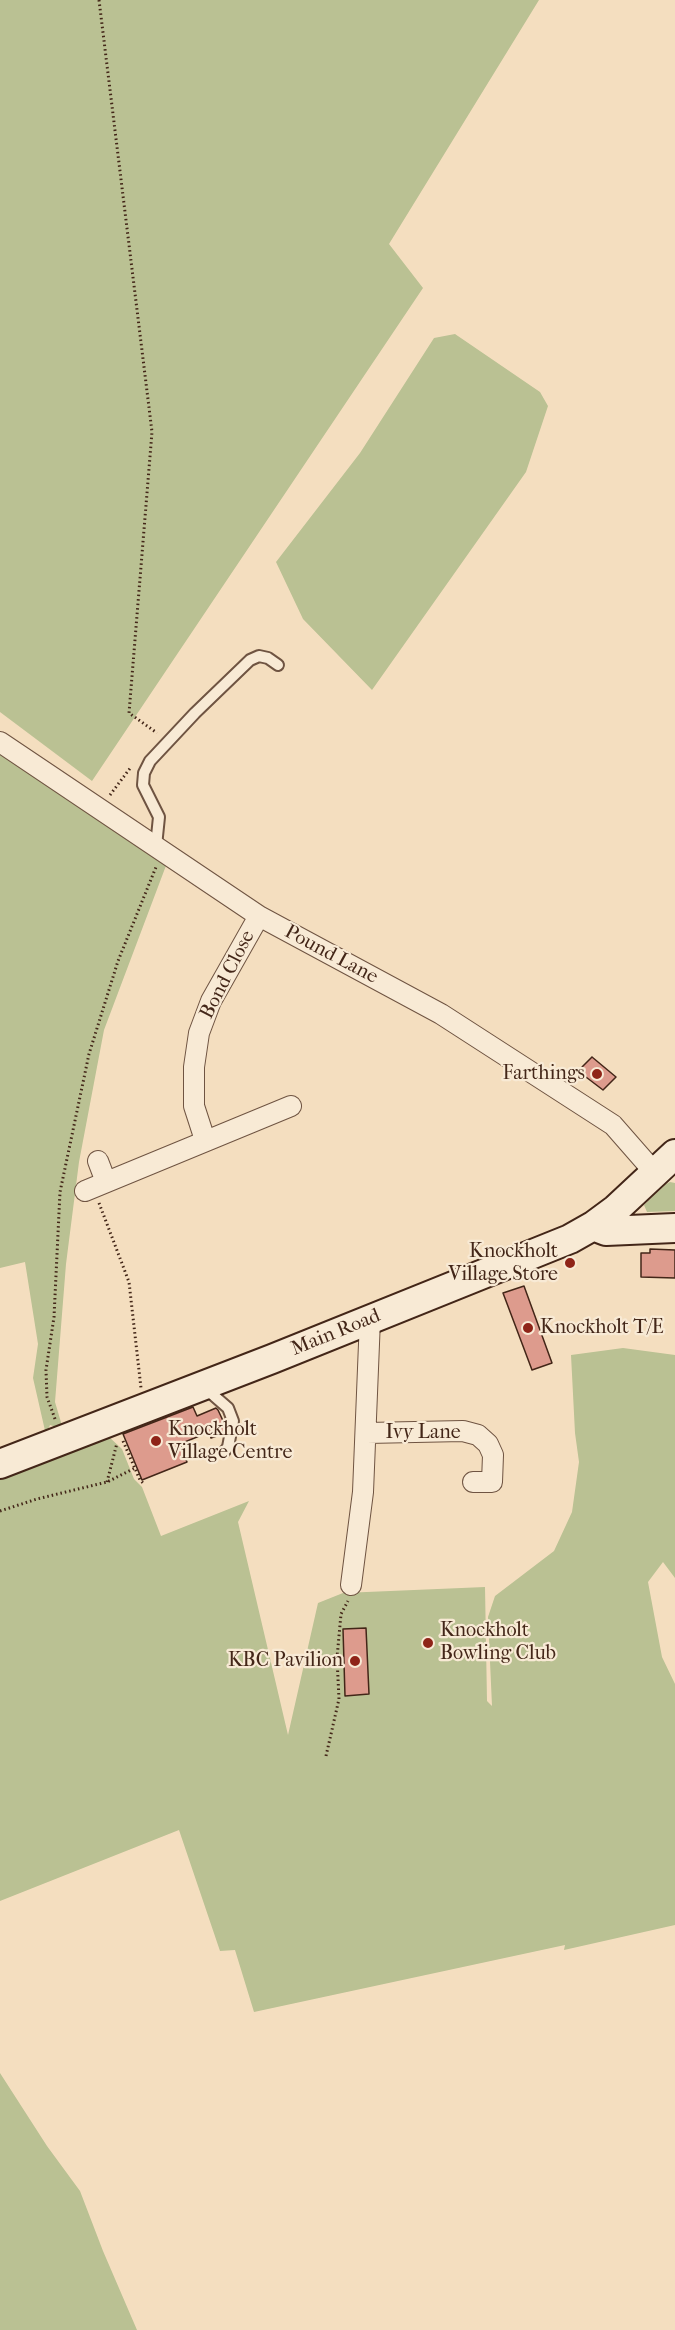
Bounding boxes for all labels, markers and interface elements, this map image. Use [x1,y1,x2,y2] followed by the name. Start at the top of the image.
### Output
[280,920,382,990] street label: Pound Lane
[196,927,260,1023] street label: Bond Close
[503,1062,585,1086] place label: Farthings
[590,1067,604,1081] marker: Farthings
[448,1240,558,1287] place label: Knockholt Village Store
[563,1256,577,1270] marker: Knockholt Village Store
[288,1304,384,1362] street label: Main Road
[540,1316,664,1340] place label: Knockholt T/E
[521,1321,535,1335] marker: Knockholt T/E
[168,1418,292,1465] place label: Knockholt Village Centre
[385,1421,461,1445] street label: Ivy Lane
[149,1434,163,1448] marker: Knockholt Village Centre
[440,1619,556,1666] place label: Knockholt Bowling Club
[421,1636,435,1650] marker: Knockholt Bowling Club
[228,1649,343,1673] place label: KBC Pavilion
[348,1654,362,1668] marker: KBC Pavilion

